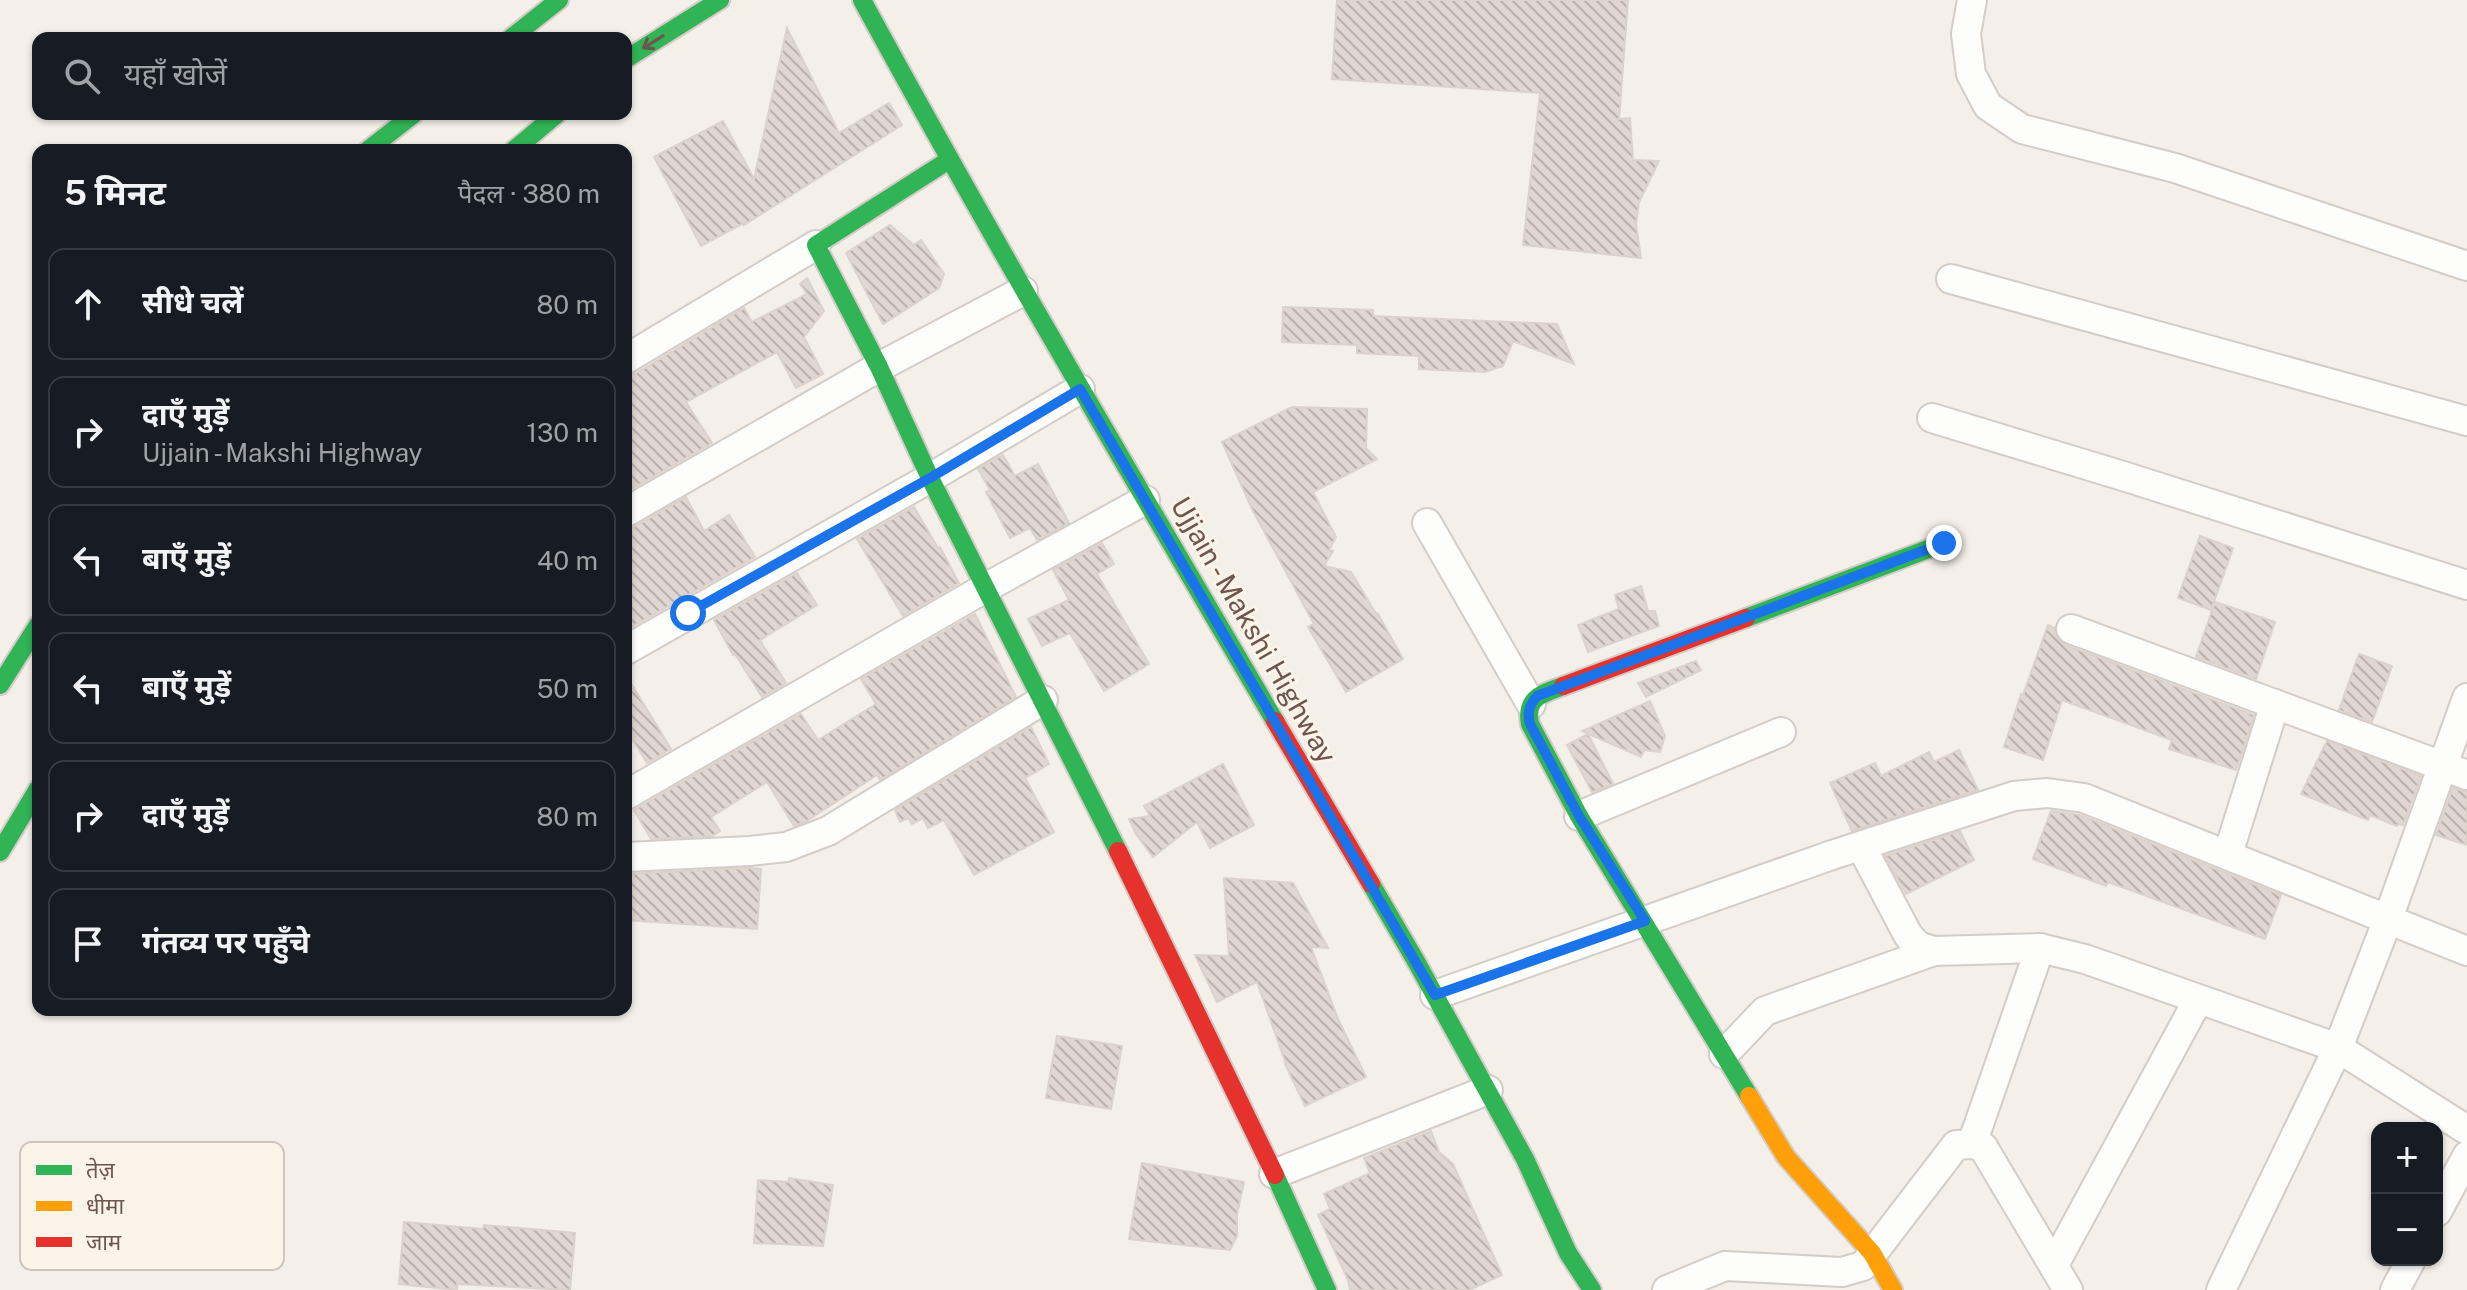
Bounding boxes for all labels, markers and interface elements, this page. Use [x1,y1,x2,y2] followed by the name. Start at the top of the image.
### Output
[32,32,632,120] search box
[642,35,665,51] one-way arrow
[60,54,104,98] icon: search
[124,56,227,92] text: यहाँ खोजें
[64,173,166,213] text: 5 मिनट
[458,178,600,209] text: पैदल · 380 m
[66,282,110,326] icon: ahead
[142,284,243,320] text: सीधे चलें
[537,289,598,320] text: 80 m
[142,396,229,432] text: दाएँ मुड़ें
[66,410,110,454] icon: right
[526,417,598,448] text: 130 m
[142,437,423,468] text: Ujjain - Makshi Highway
[1165,491,1344,769] street label: Ujjain - Makshi Highway
[1926,525,1962,561] route end
[66,538,110,582] icon: left
[142,540,231,576] text: बाएँ मुड़ें
[537,545,598,576] text: 40 m
[670,595,706,631] route start
[66,666,110,710] icon: left
[142,668,231,704] text: बाएँ मुड़ें
[537,673,598,704] text: 50 m
[66,794,110,838] icon: right
[142,796,229,832] text: दाएँ मुड़ें
[537,801,598,832] text: 80 m
[66,922,110,966] icon: arrive
[142,924,310,960] text: गंतव्य पर पहुँचे
[2371,1122,2443,1266] map controls
[2371,1122,2443,1194] button: +
[20,1142,284,1270] legend
[86,1157,116,1183] text: तेज़
[86,1193,124,1219] text: धीमा
[2371,1194,2443,1266] button: −
[86,1229,122,1255] text: जाम

